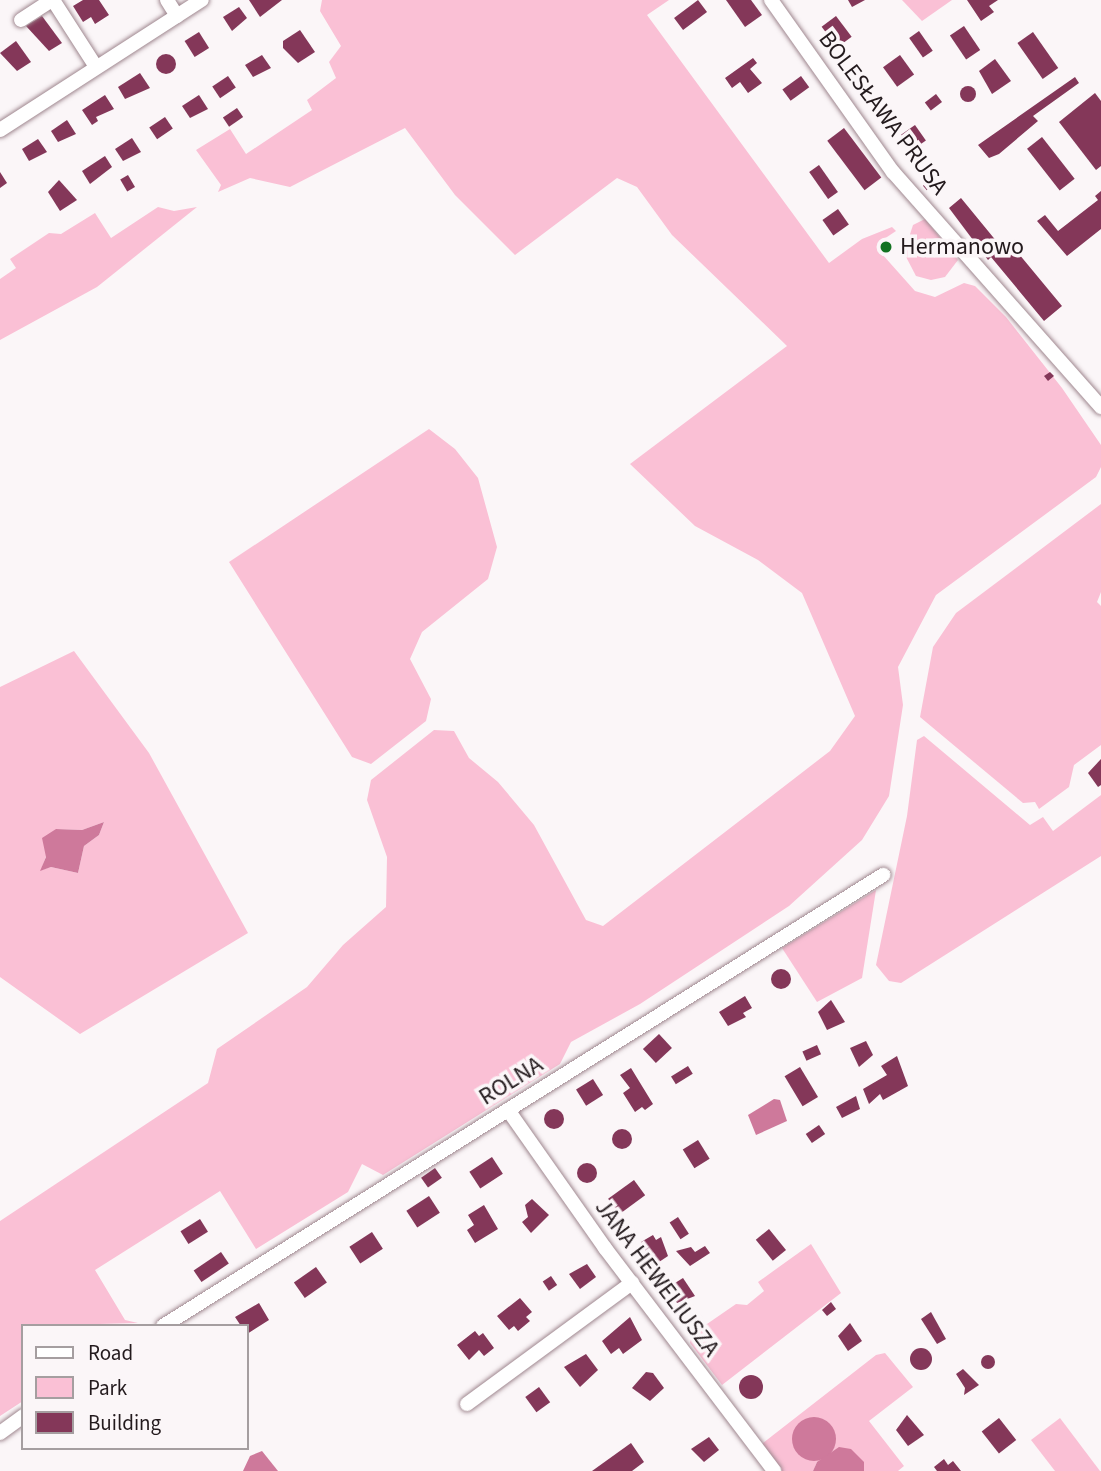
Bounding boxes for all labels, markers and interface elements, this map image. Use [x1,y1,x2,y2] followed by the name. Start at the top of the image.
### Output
[812,26,954,200] street label: BOLESŁAWA PRUSA
[900,233,1024,261] place label: Hermanowo
[878,239,894,255] marker: Hermanowo
[474,1050,548,1112] street label: ROLNA
[588,1194,726,1362] street label: JANA HEWELIUSZA
[21,1324,248,1450] legend
[88,1338,133,1368] text: Road
[88,1373,127,1403] text: Park
[88,1408,161,1438] text: Building

